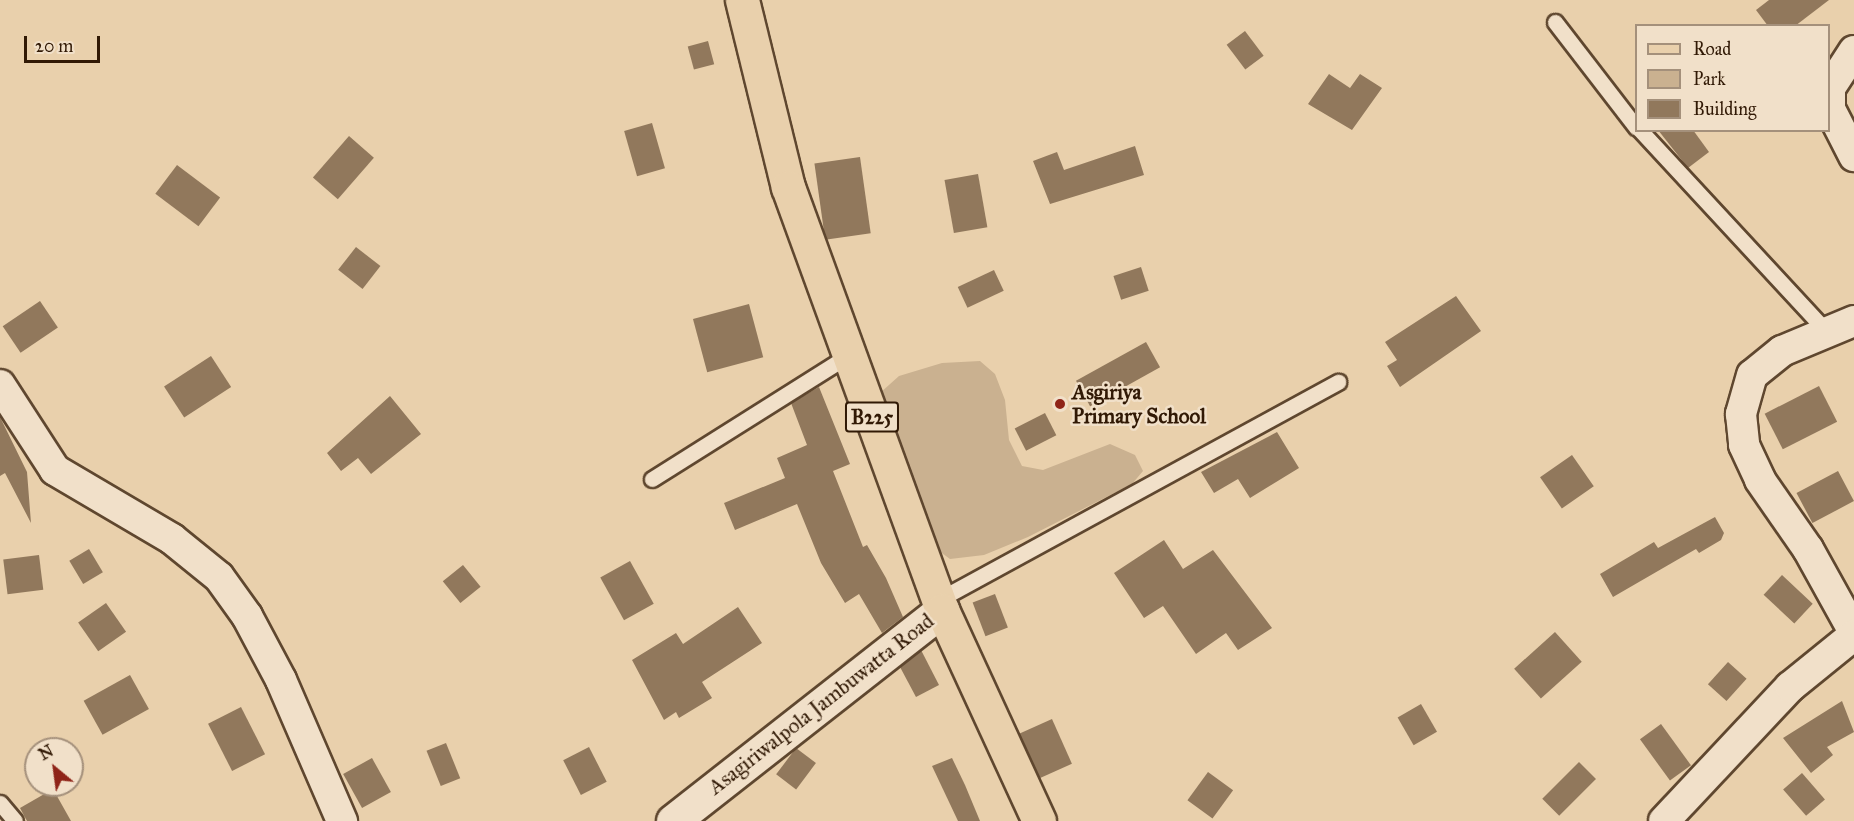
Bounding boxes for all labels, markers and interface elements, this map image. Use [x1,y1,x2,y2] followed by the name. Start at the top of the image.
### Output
[27,24,104,62] scale bar
[1635,24,1830,132] legend
[35,35,73,57] text: 20 m
[1693,38,1731,60] text: Road
[1693,68,1726,90] text: Park
[1693,98,1756,120] text: Building
[1072,379,1206,429] place label: Asgiriya Primary School
[1053,397,1067,411] marker: Asgiriya Primary School
[844,400,900,434] road number: B225
[703,608,939,800] street label: Asagiriwalpola Jambuwatta Road
[24,737,84,797] north arrow
[35,741,57,764] text: N

